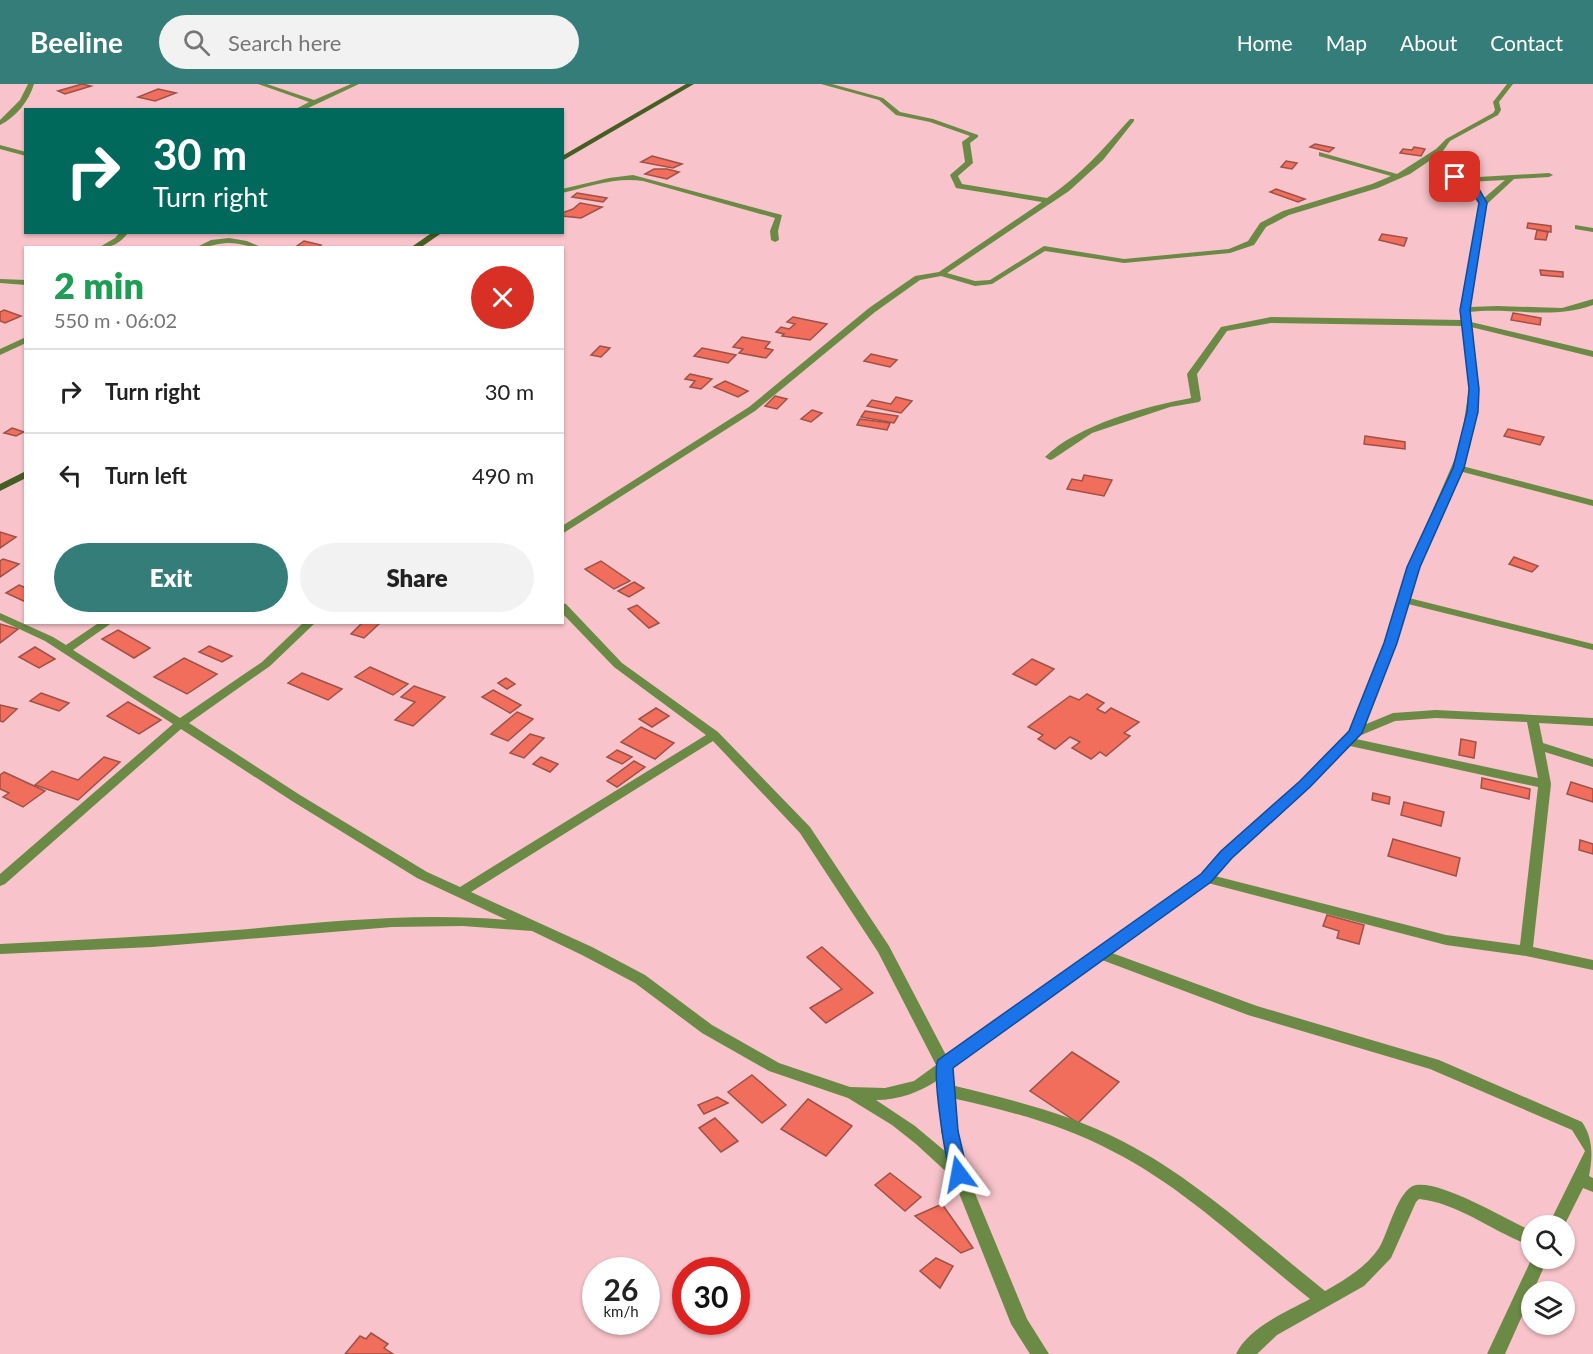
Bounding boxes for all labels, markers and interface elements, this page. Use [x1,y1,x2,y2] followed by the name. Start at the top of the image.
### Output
[159,15,579,69] search box
[30,25,123,59] text: Beeline
[180,26,213,59] icon: search
[228,29,341,56] text: Search here
[1237,30,1293,55] text: Home
[1326,30,1367,55] text: Map
[1400,30,1457,55] text: About
[1490,30,1563,55] text: Contact
[153,129,247,179] text: 30 m
[54,132,132,210] icon: right
[1429,151,1480,202] pin
[1438,160,1471,193] icon: arrive
[153,180,268,213] text: Turn right
[54,263,144,307] text: 2 min
[471,266,534,329] button: close
[54,308,177,332] text: 550 m · 06:02
[54,375,87,408] icon: right
[105,378,200,405] text: Turn right
[485,378,534,405] text: 30 m
[54,459,87,492] icon: left
[105,462,187,489] text: Turn left
[472,462,534,489] text: 490 m
[54,543,288,612] button: Exit
[300,543,534,612] button: Share
[927,1142,991,1206] position arrow
[1521,1215,1575,1335] map controls
[1521,1215,1575,1269] button: search
[672,1257,750,1335] speed limit sign: 30
[604,1271,638,1307] text: 26
[1521,1281,1575,1335] button: layers
[603,1302,639,1320] text: km/h

